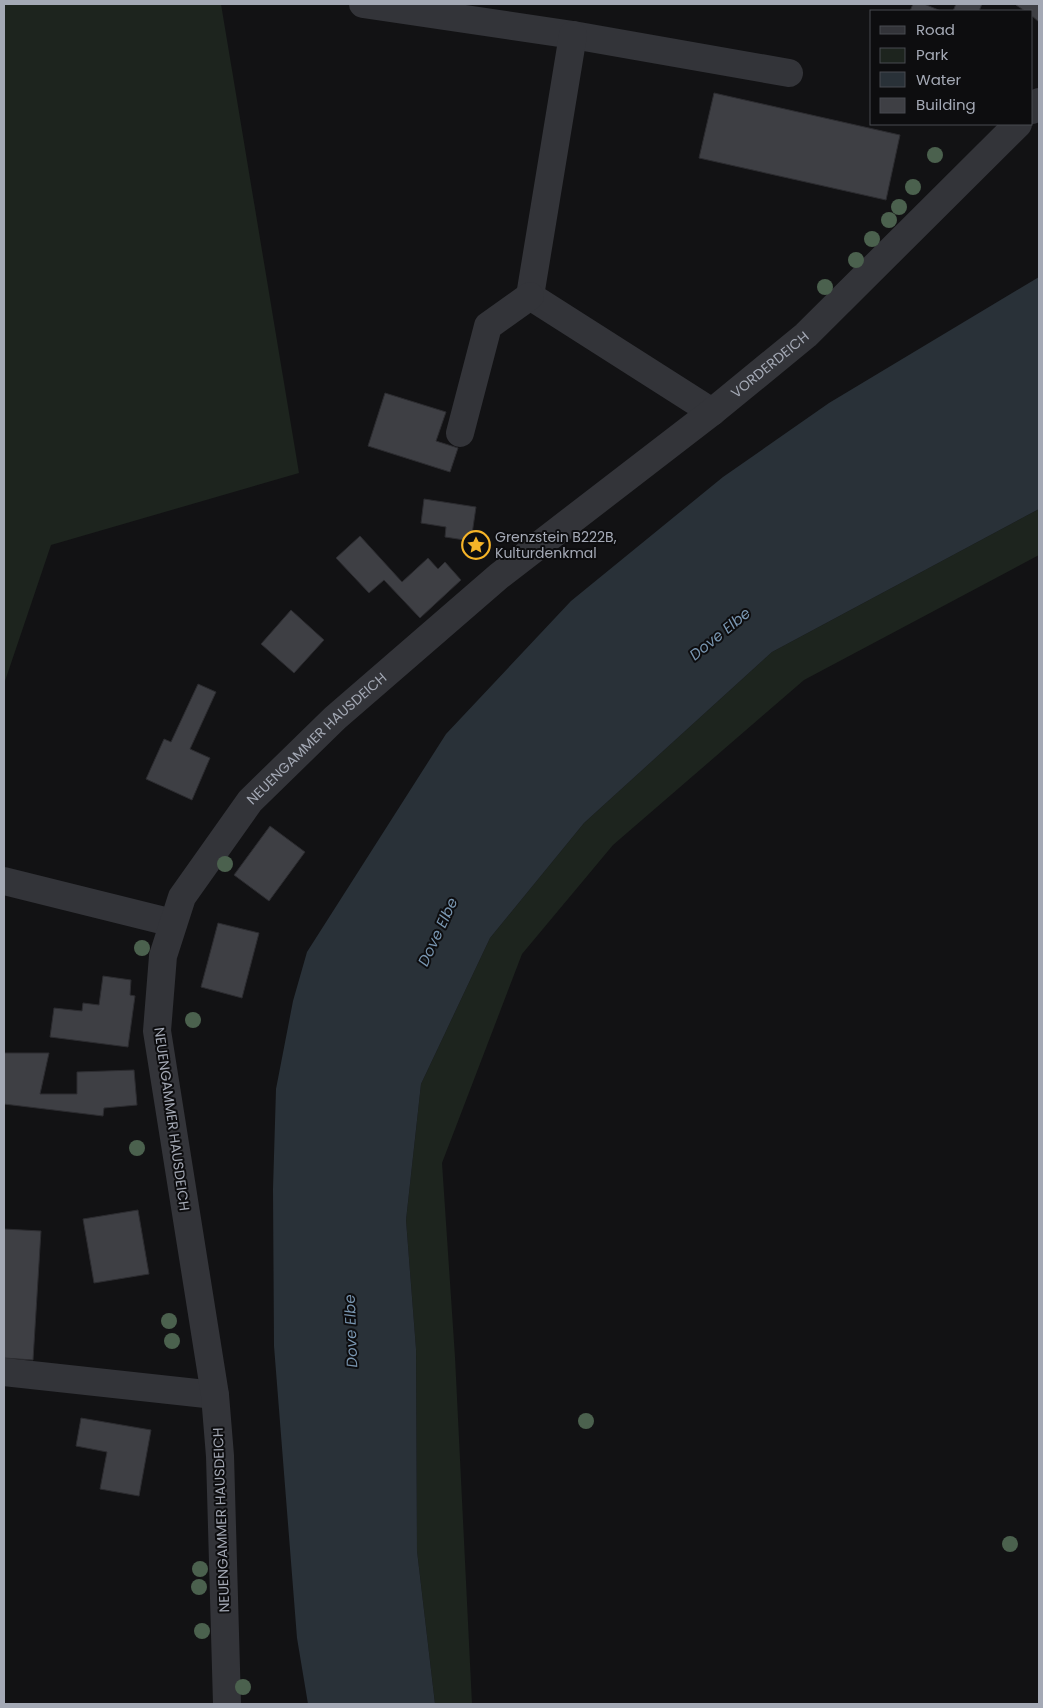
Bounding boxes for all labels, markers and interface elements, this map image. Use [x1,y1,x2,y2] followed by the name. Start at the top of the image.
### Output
[870,10,1033,125] legend
[916,19,955,40] text: Road
[916,44,948,65] text: Park
[916,69,962,90] text: Water
[916,94,976,115] text: Building
[726,327,813,403] street label: VORDERDEICH
[495,527,617,563] place label: Grenzstein B222B, Kulturdenkmal
[461,530,491,560] place icon: Grenzstein B222B, Kulturdenkmal
[685,602,755,665] water label: Dove Elbe
[242,668,391,809] street label: NEUENGAMMER HAUSDEICH
[413,894,463,969] water label: Dove Elbe
[149,1026,195,1212] street label: NEUENGAMMER HAUSDEICH
[339,1294,362,1368] water label: Dove Elbe
[208,1427,234,1613] street label: NEUENGAMMER HAUSDEICH

